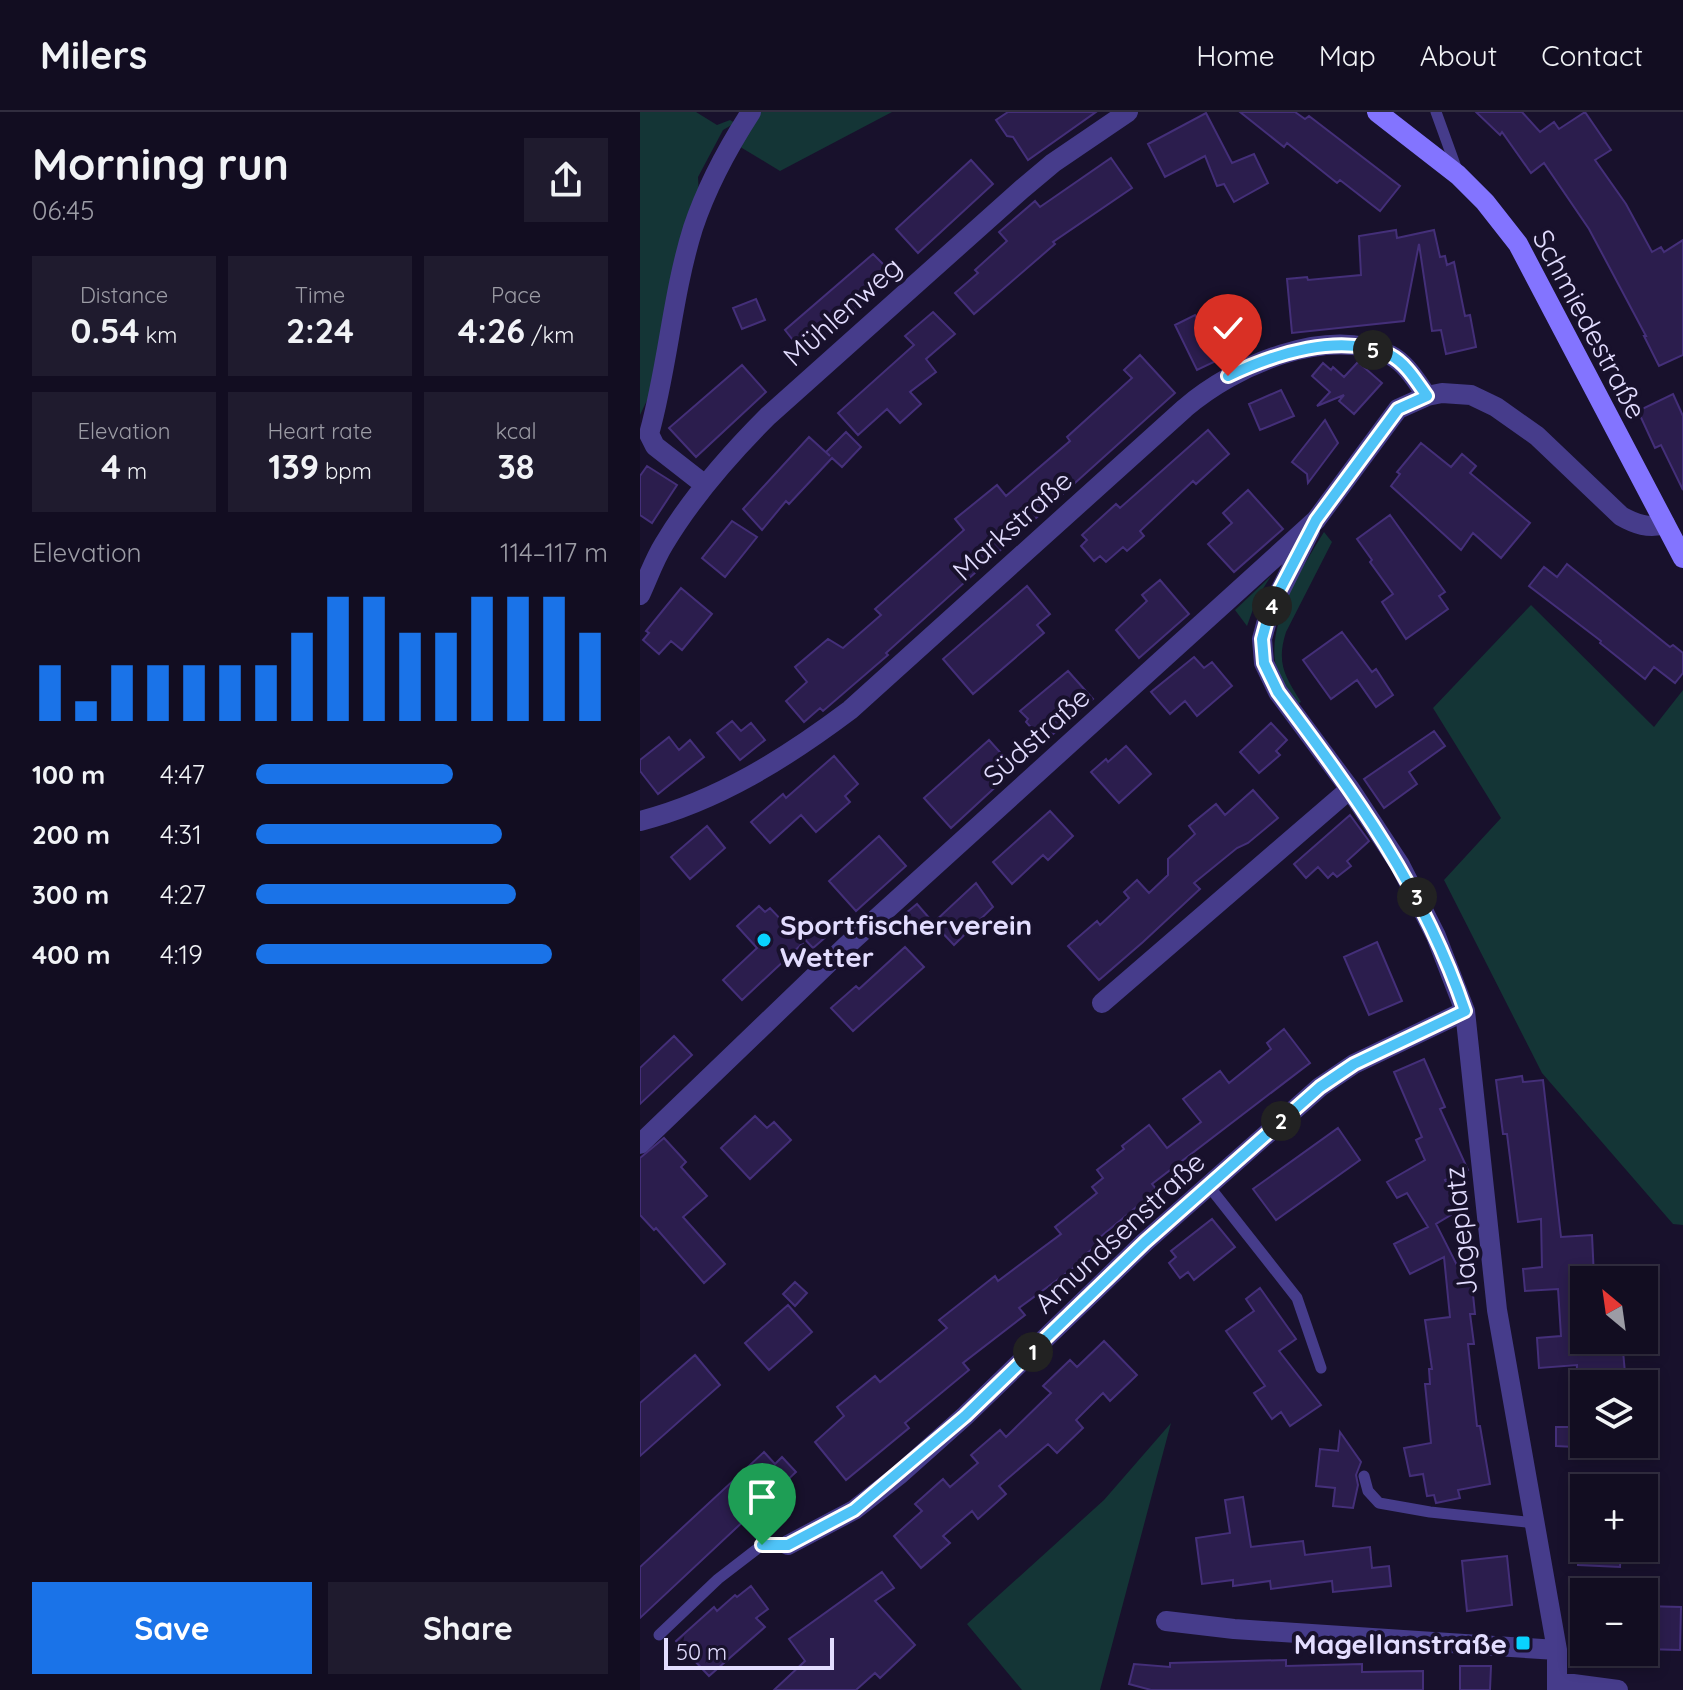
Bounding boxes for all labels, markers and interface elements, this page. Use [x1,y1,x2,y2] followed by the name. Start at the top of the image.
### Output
[40,31,147,79] text: Milers
[1196,38,1275,73] text: Home
[1319,38,1376,73] text: Map
[1420,38,1497,73] text: About
[1541,38,1643,73] text: Contact
[32,136,289,191] text: Morning run
[524,138,608,222] button: share
[32,194,94,227] text: 06:45
[1525,223,1655,425] street label: Schmiedestraße
[776,249,908,373] street label: Mühlenweg
[80,281,168,309] text: Distance
[295,281,345,309] text: Time
[491,281,541,309] text: Pace
[1194,294,1262,376] pin
[1206,306,1250,350] icon: check
[71,309,140,352] text: 0.54
[286,309,354,352] text: 2:24
[458,309,525,352] text: 4:26
[140,321,177,349] text: km
[525,321,574,349] text: /km
[1353,330,1393,370] pin: 5
[1367,336,1379,364] text: 5
[78,417,170,445] text: Elevation
[268,417,372,445] text: Heart rate
[495,417,537,445] text: kcal
[101,445,121,488] text: 4
[268,445,319,488] text: 139
[498,445,534,488] text: 38
[121,457,147,485] text: m
[319,457,372,485] text: bpm
[945,462,1079,588] street label: Markstraße
[32,536,142,569] text: Elevation
[500,536,608,569] text: 114–117 m
[1252,586,1292,626] pin: 4
[1266,592,1278,620] text: 4
[975,679,1097,793] street label: Südstraße
[32,758,105,791] text: 100 m
[160,758,205,791] text: 4:47
[32,818,110,851] text: 200 m
[160,818,202,851] text: 4:31
[1397,877,1437,917] pin: 3
[32,878,109,911] text: 300 m
[160,878,206,911] text: 4:27
[1411,883,1423,911] text: 3
[780,907,1032,974] place label: Sportfischerverein Wetter
[755,931,773,949] marker: Sportfischerverein Wetter
[32,938,110,971] text: 400 m
[160,938,203,971] text: 4:19
[1261,1101,1301,1141] pin: 2
[1275,1107,1287,1135] text: 2
[1026,1144,1212,1320] street label: Amundsenstraße
[1436,1165,1484,1297] street label: Jageplatz
[1570,1266,1658,1354] north arrow
[1570,1266,1658,1666] map controls
[1013,1332,1053,1372] pin: 1
[1029,1338,1037,1366] text: 1
[1570,1370,1658,1458] button: layers
[728,1463,796,1545] pin
[1570,1474,1658,1562] button: +
[740,1475,784,1519] icon: arrive
[1570,1578,1658,1666] button: −
[32,1582,312,1674] button: Save
[328,1582,608,1674] button: Share
[1294,1626,1507,1661] place label: Magellanstraße
[664,1634,834,1670] scale bar
[1514,1634,1532,1652] marker: Magellanstraße
[676,1638,727,1666] text: 50 m

